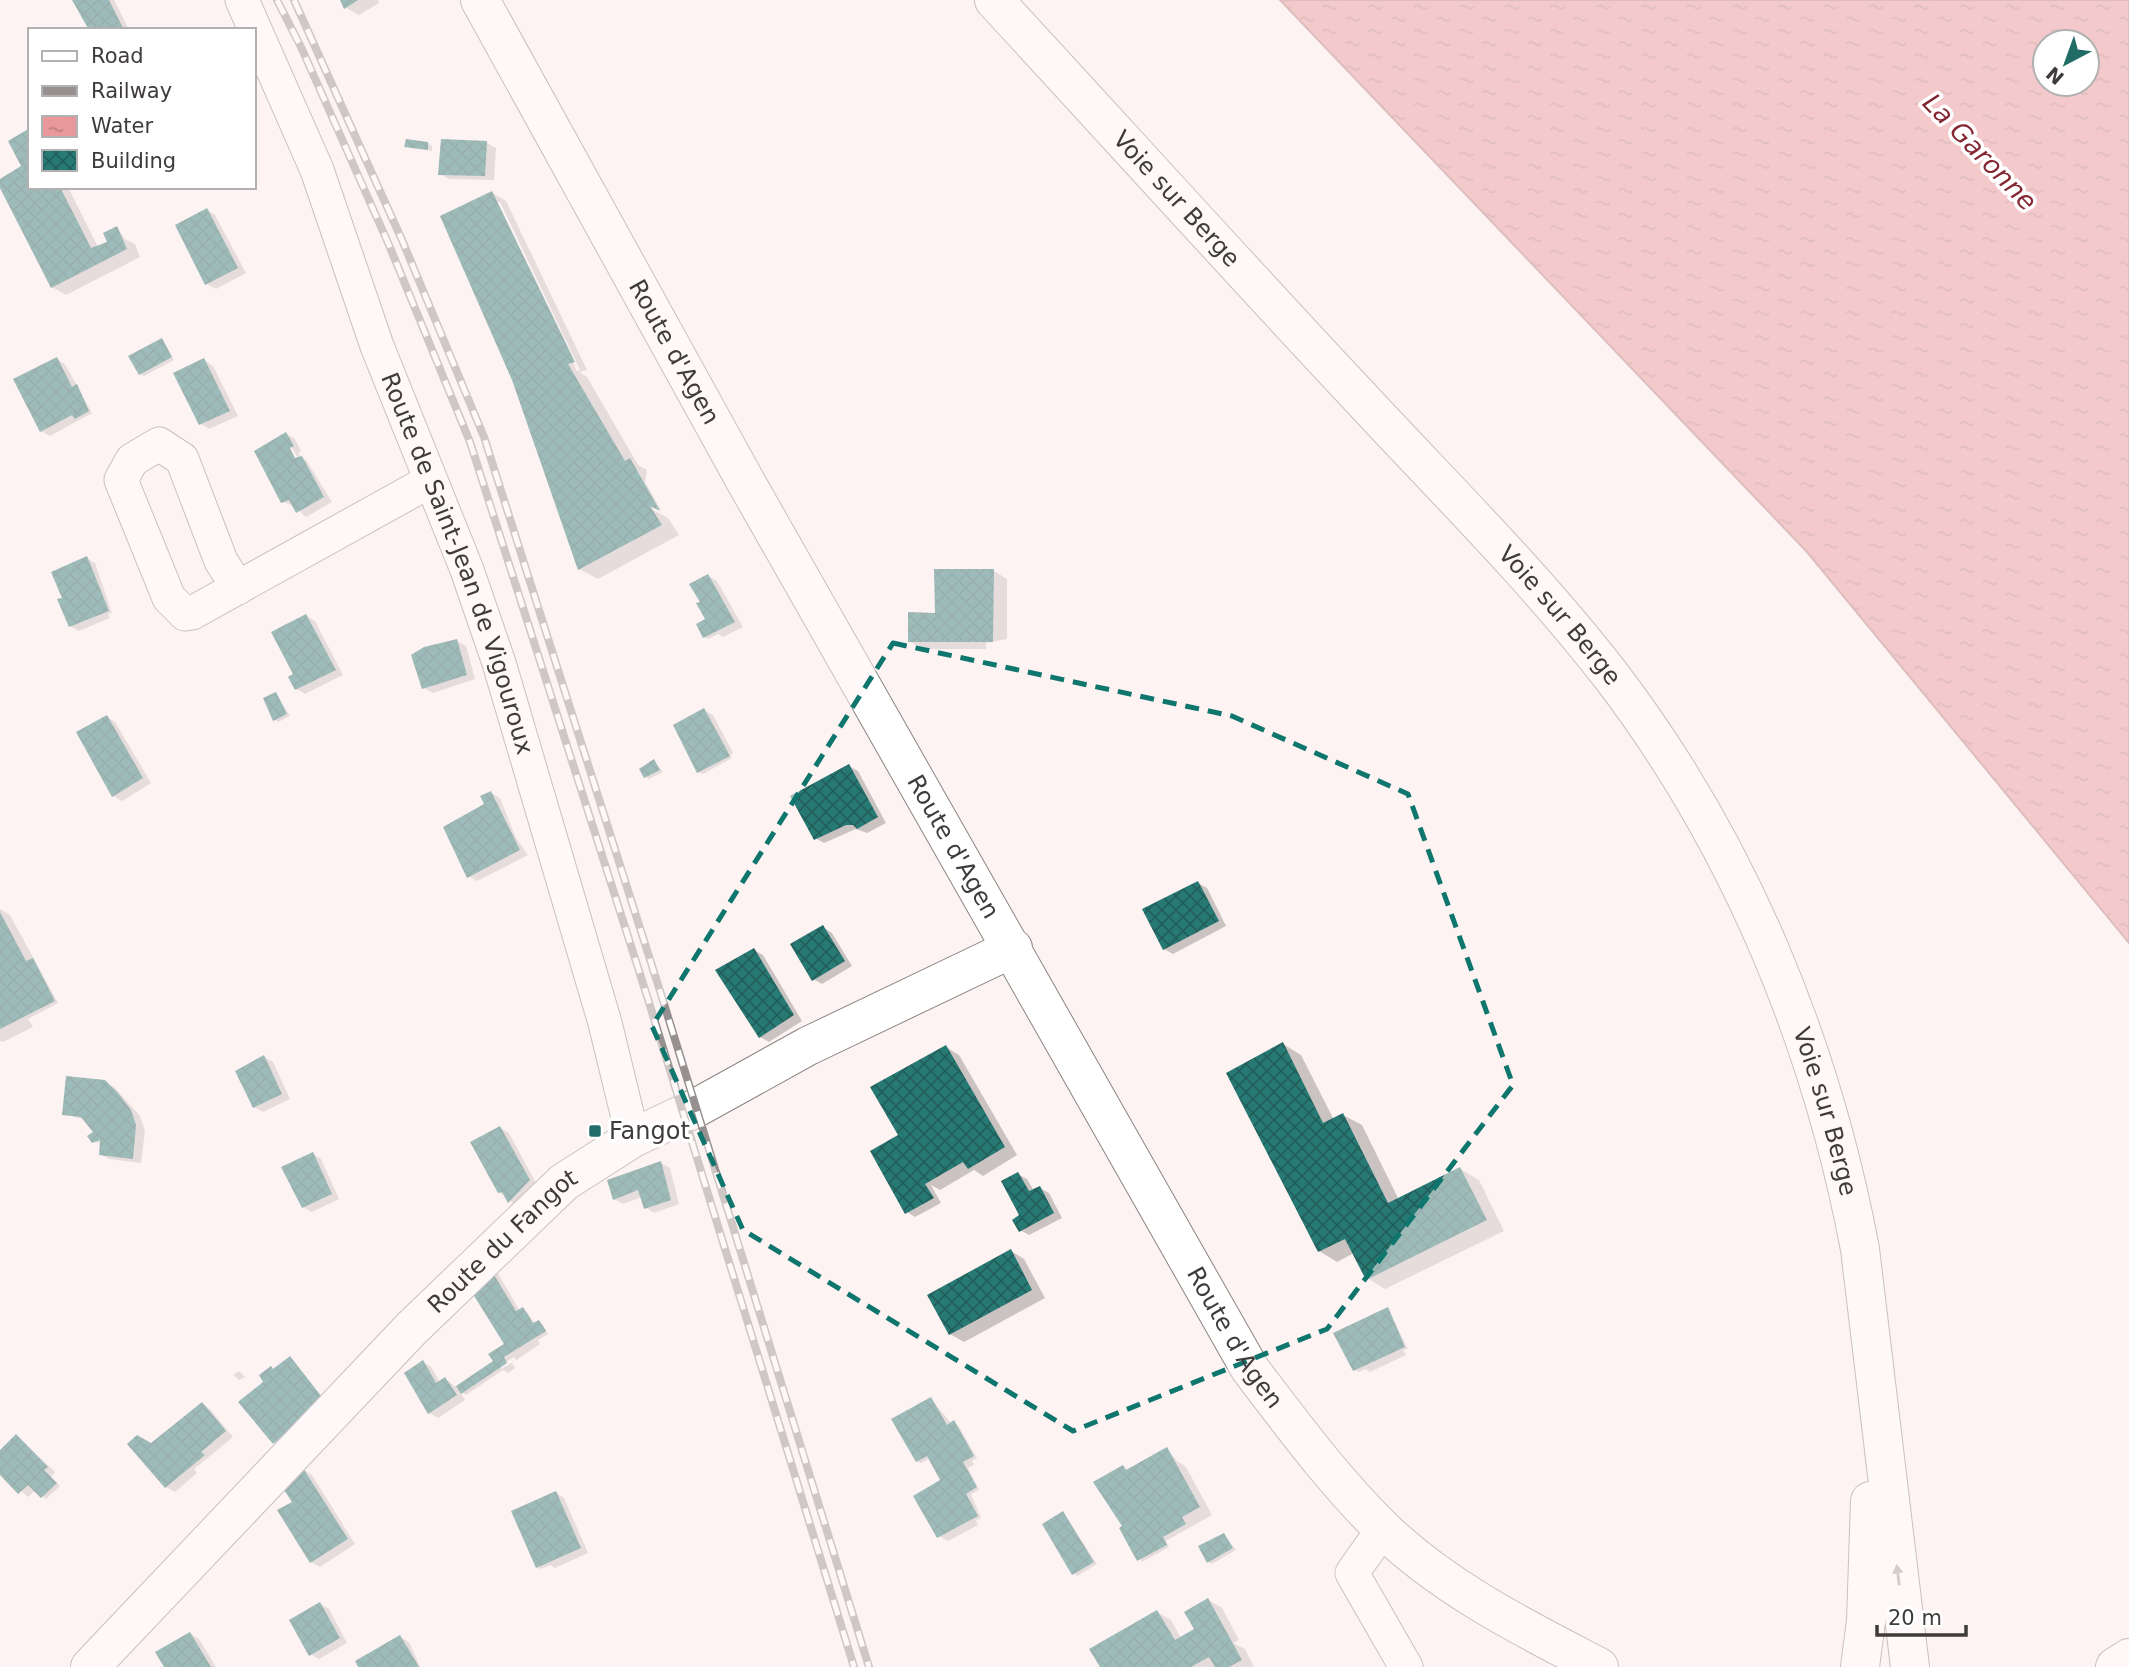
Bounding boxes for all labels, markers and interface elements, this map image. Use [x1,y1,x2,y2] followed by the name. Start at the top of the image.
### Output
[28,28,256,189] legend
[2031,28,2101,98] north arrow
[91,44,144,68] text: Road
[2042,62,2068,89] text: N
[91,79,172,103] text: Railway
[1917,88,2043,216] water label: La Garonne
[91,114,153,138] text: Water
[1107,125,1246,273] street label: Voie sur Berge
[91,149,176,173] text: Building
[623,275,725,429] street label: Route d'Agen
[375,369,539,758] street label: Route de Saint-Jean de Vigouroux
[1493,540,1627,691] street label: Voie sur Berge
[901,770,1005,924] street label: Route d'Agen
[1787,1023,1863,1199] street label: Voie sur Berge
[609,1117,690,1145] place label: Fangot
[587,1123,603,1139] marker: Fangot
[422,1163,582,1319] street label: Route du Fangot
[1181,1262,1289,1414] street label: Route d'Agen
[1893,1564,1904,1586] one-way arrow
[1877,1594,1966,1638] scale bar
[1888,1606,1942,1630] text: 20 m

